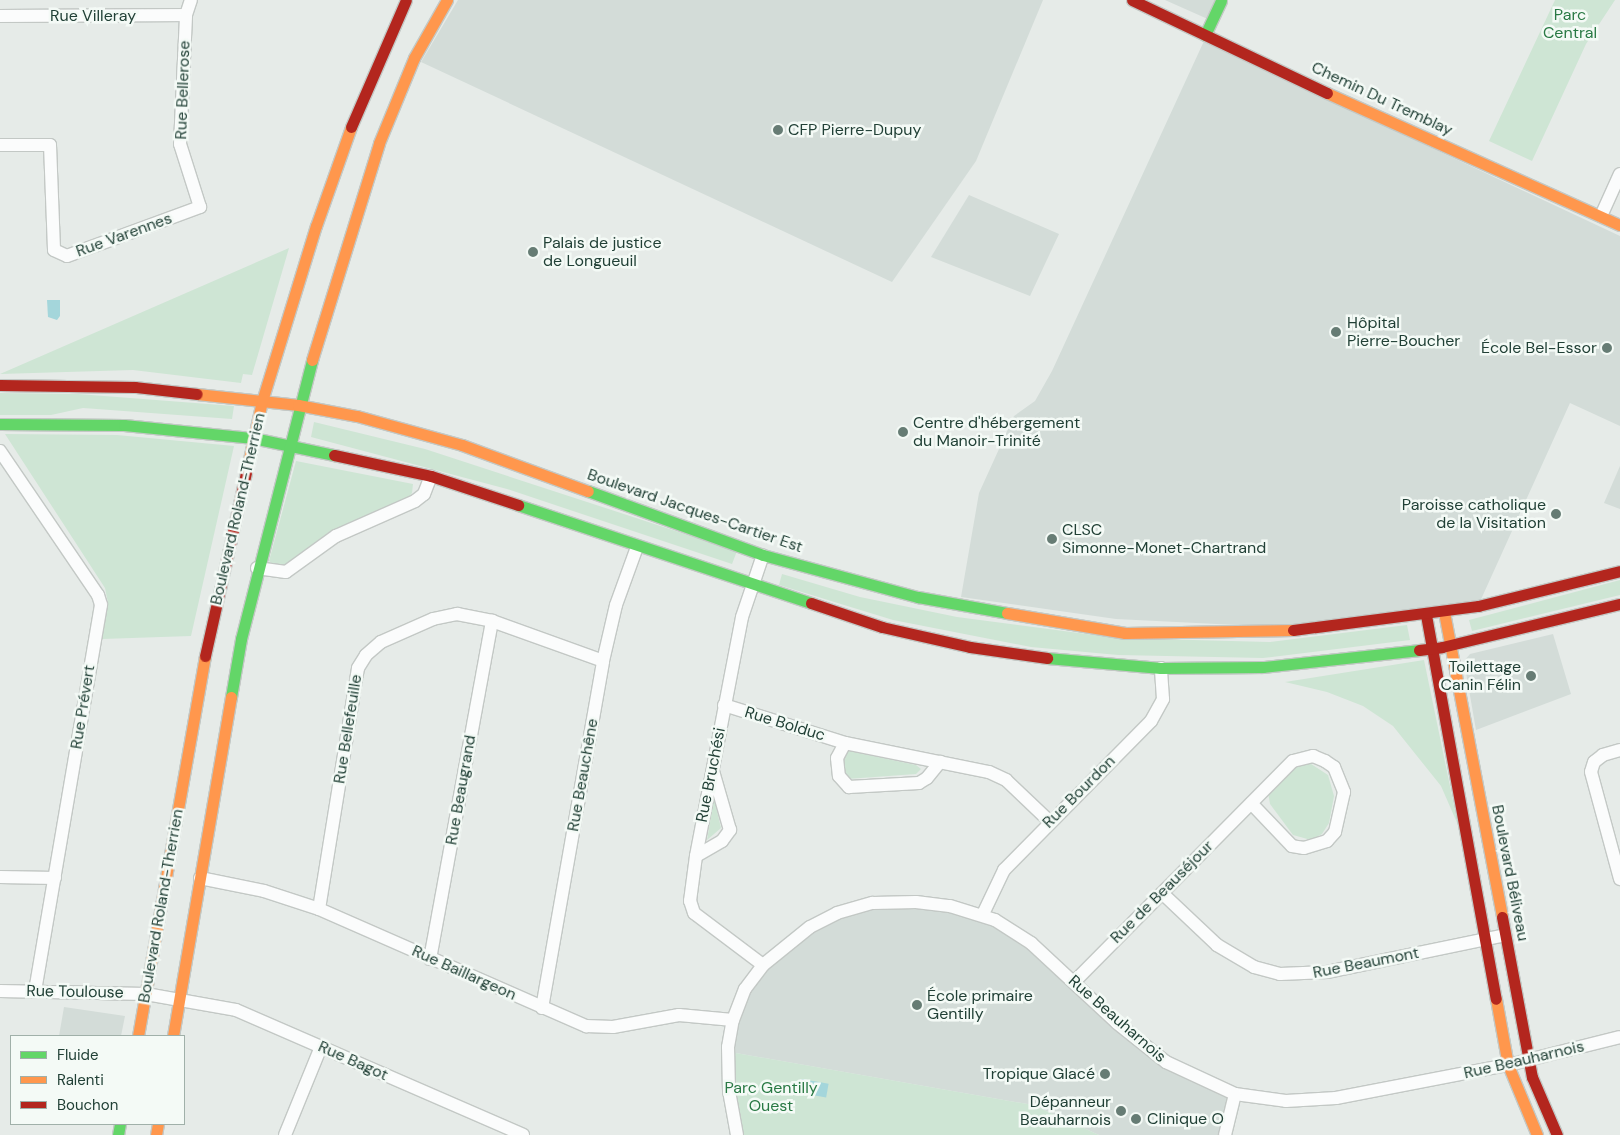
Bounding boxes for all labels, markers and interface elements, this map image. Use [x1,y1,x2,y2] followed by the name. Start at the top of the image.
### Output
[1543,5,1597,43] park label: Parc Central
[50,6,136,26] street label: Rue Villeray
[172,40,194,140] street label: Rue Bellerose
[1308,58,1456,140] street label: Chemin Du Tremblay
[788,120,921,140] place label: CFP Pierre-Dupuy
[772,124,784,136] marker: CFP Pierre-Dupuy
[73,209,175,261] street label: Rue Varennes
[543,233,661,271] place label: Palais de justice de Longueuil
[527,246,539,258] marker: Palais de justice de Longueuil
[1347,313,1460,351] place label: Hôpital Pierre-Boucher
[1329,325,1343,339] marker: Hôpital Pierre-Boucher
[1481,338,1597,358] place label: École Bel-Essor
[1601,342,1613,354] marker: École Bel-Essor
[207,411,269,607] street label: Boulevard Roland-Therrien
[913,413,1080,451] place label: Centre d'hébergement du Manoir-Trinité
[897,426,909,438] marker: Centre d'hébergement du Manoir-Trinité
[585,465,805,557] street label: Boulevard Jacques-Cartier Est
[1402,495,1546,533] place label: Paroisse catholique de la Visitation
[1550,508,1562,520] marker: Paroisse catholique de la Visitation
[1062,520,1266,558] place label: CLSC Simonne-Monet-Chartrand
[1046,533,1058,545] marker: CLSC Simonne-Monet-Chartrand
[1440,657,1521,695] place label: Toilettage Canin Félin
[67,664,99,750] street label: Rue Prévert
[1525,670,1537,682] marker: Toilettage Canin Félin
[330,673,366,785] street label: Rue Bellefeuille
[742,703,828,745] street label: Rue Bolduc
[564,717,602,833] street label: Rue Beauchêne
[692,726,730,824] street label: Rue Bruchési
[442,733,480,847] street label: Rue Beaugrand
[1039,752,1119,832] street label: Rue Bourdon
[1487,803,1533,943] street label: Boulevard Béliveau
[134,808,188,1004] street label: Boulevard Roland-Therrien
[1107,837,1217,947] street label: Rue de Beauséjour
[409,941,519,1005] street label: Rue Baillargeon
[1311,943,1421,983] street label: Rue Beaumont
[1064,971,1170,1067] street label: Rue Beauharnois
[26,982,124,1002] street label: Rue Toulouse
[927,986,1033,1024] place label: École primaire Gentilly
[911,999,923,1011] marker: École primaire Gentilly
[10,1035,185,1125] legend
[315,1037,391,1085] street label: Rue Bagot
[1462,1037,1586,1083] street label: Rue Beauharnois
[57,1045,99,1065] text: Fluide
[983,1064,1095,1084] place label: Tropique Glacé
[1099,1068,1111,1080] marker: Tropique Glacé
[57,1070,104,1090] text: Ralenti
[724,1078,818,1116] park label: Parc Gentilly Ouest
[1020,1092,1111,1130] place label: Dépanneur Beauharnois
[57,1095,118,1115] text: Bouchon
[1115,1105,1127,1117] marker: Dépanneur Beauharnois
[1147,1109,1224,1129] place label: Clinique O
[1129,1112,1143,1126] marker: Clinique O

